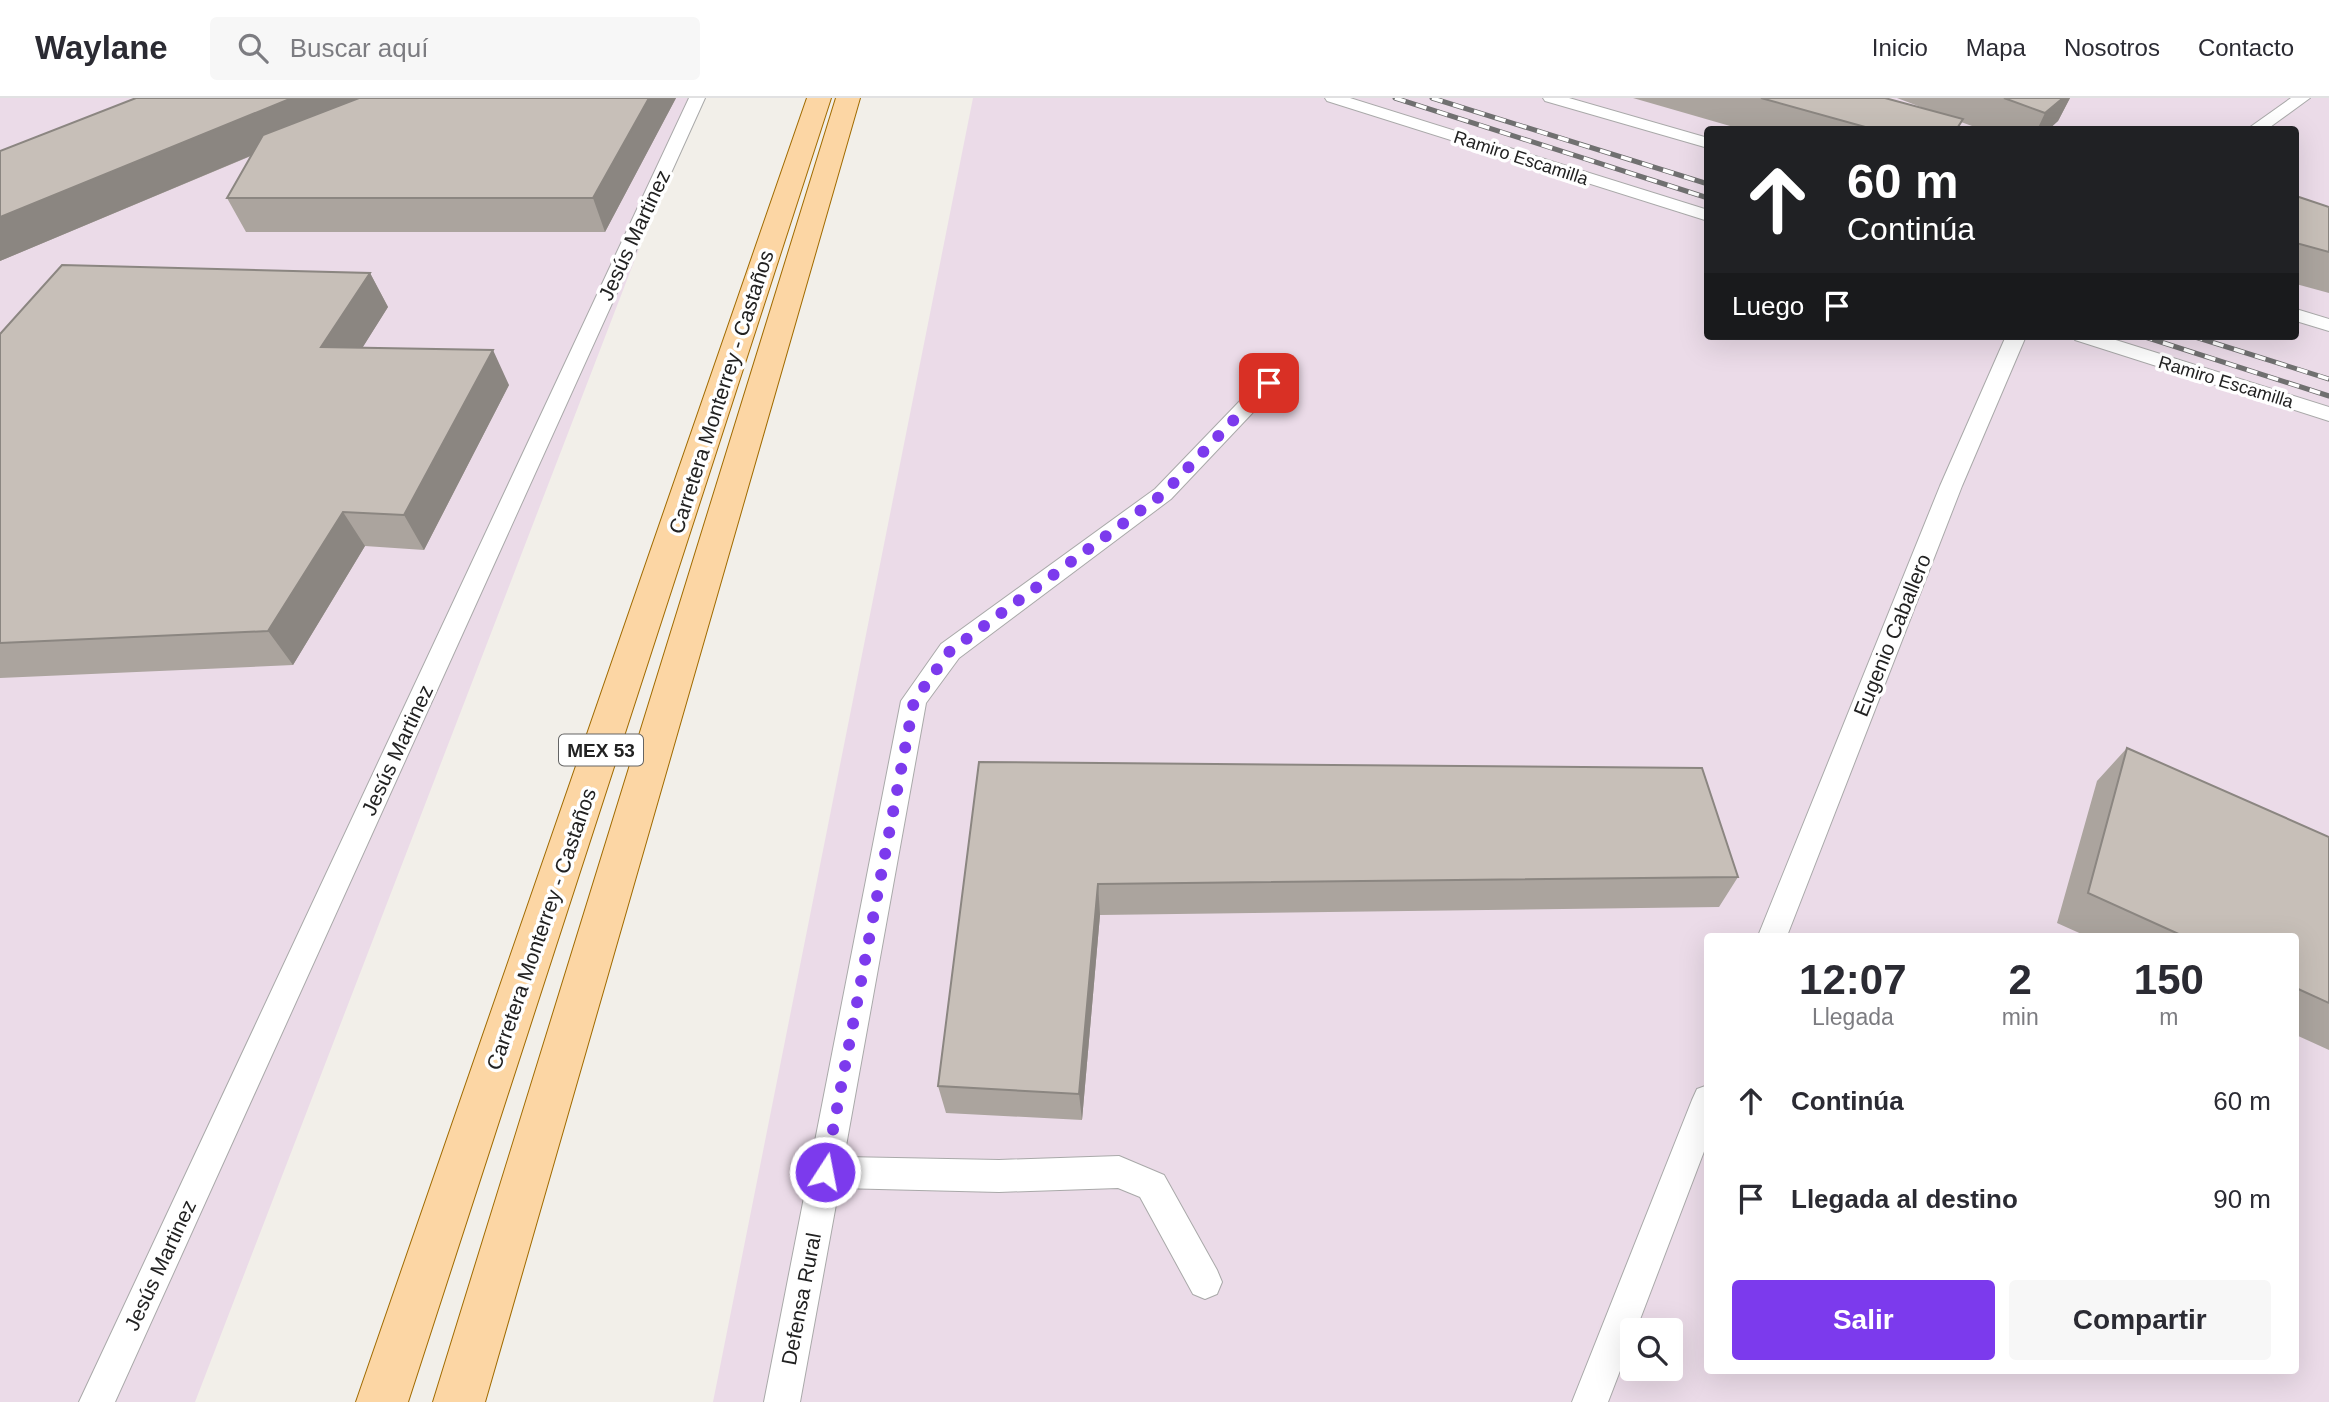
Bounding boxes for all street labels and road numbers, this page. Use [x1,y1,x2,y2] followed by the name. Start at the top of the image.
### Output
[1451,127,1592,189] street label: Ramiro Escamilla
[594,166,674,304] street label: Jesús Martinez
[664,247,778,537] street label: Carretera Monterrey - Castaños
[2156,352,2297,412] street label: Ramiro Escamilla
[1849,551,1935,719] street label: Eugenio Caballero
[357,681,437,819] street label: Jesús Martinez
[559,734,643,765] road number: MEX 53
[482,785,600,1073] street label: Carretera Monterrey - Castaños
[120,1196,200,1334] street label: Jesús Martinez
[777,1231,825,1367] street label: Defensa Rural

